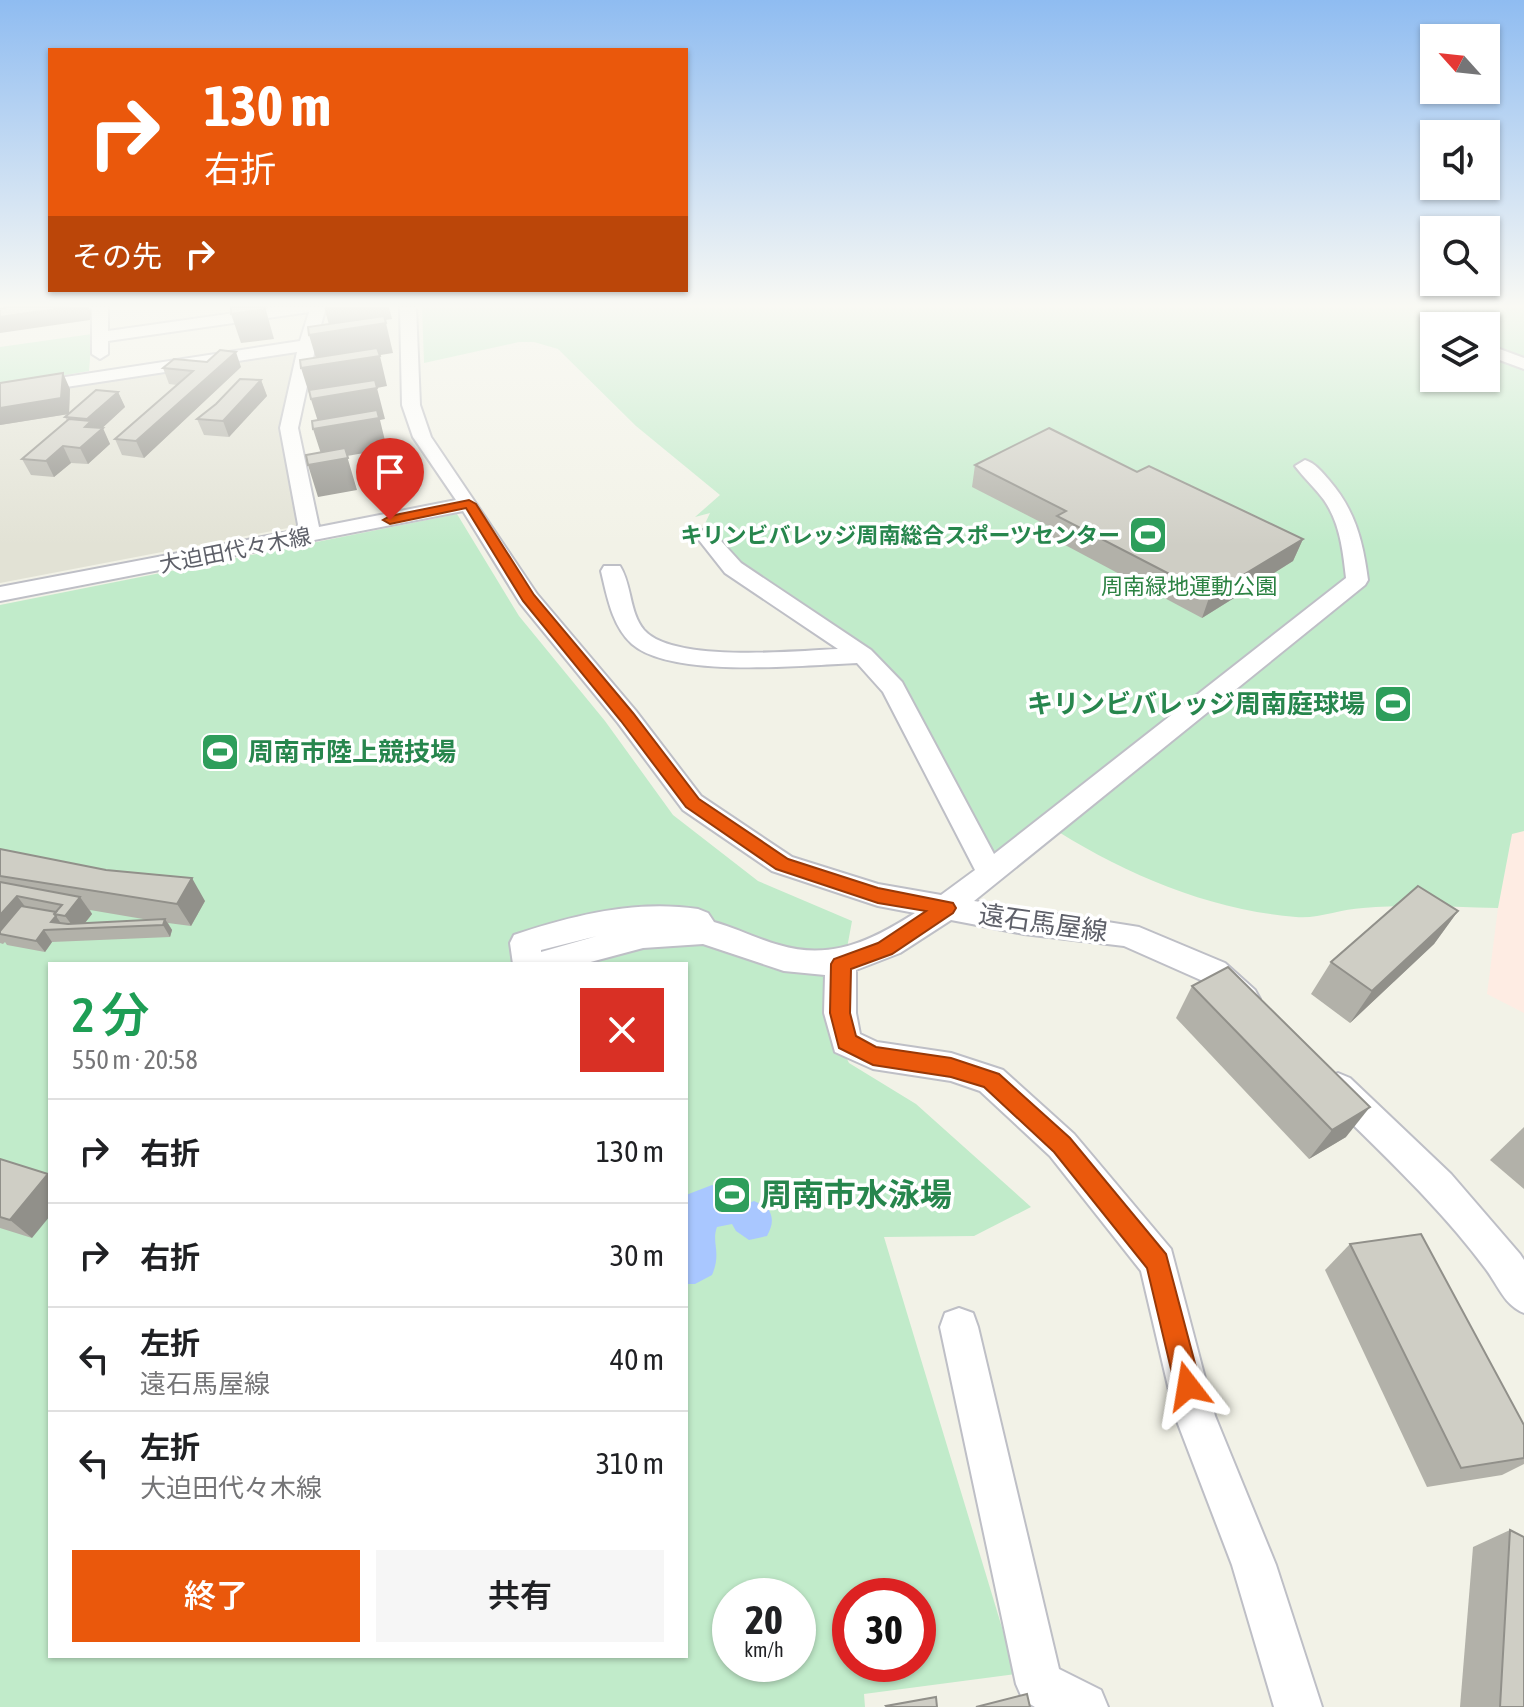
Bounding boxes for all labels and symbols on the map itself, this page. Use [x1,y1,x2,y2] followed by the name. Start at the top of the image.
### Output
[1420,24,1500,104] north arrow
[356,438,424,520] pin
[1127,514,1169,556] sports icon: キリンビバレッジ周南総合スポーツセンター
[680,522,1120,548] place label: キリンビバレッジ周南総合スポーツセンター
[157,523,313,577] street label: 大迫田代々木線
[1101,573,1277,599] park label: 周南緑地運動公園
[1372,683,1414,725] sports icon: キリンビバレッジ周南庭球場
[1027,689,1365,719] place label: キリンビバレッジ周南庭球場
[199,731,241,773] sports icon: 周南市陸上競技場
[248,737,456,767] place label: 周南市陸上競技場
[977,899,1109,947] street label: 遠石馬屋線
[711,1174,753,1216] sports icon: 周南市水泳場
[760,1176,952,1213] place label: 周南市水泳場
[1146,1344,1230,1428] position arrow
[832,1578,936,1682] speed limit sign: 30

